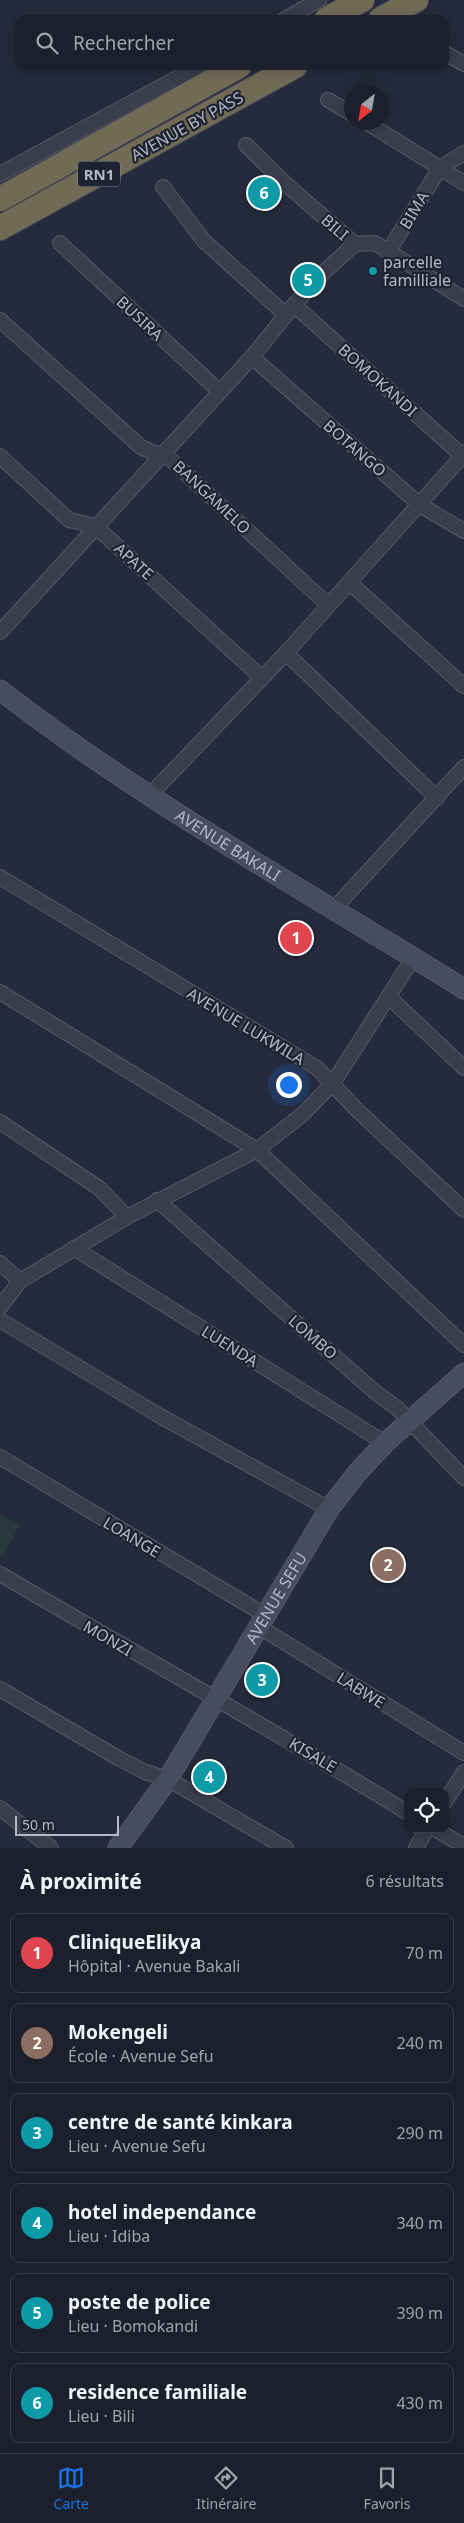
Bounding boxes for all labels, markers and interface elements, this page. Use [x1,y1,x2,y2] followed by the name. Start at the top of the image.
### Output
[15,15,449,70] search box
[33,29,61,57] icon: search
[73,30,174,56] text: Rechercher
[344,85,389,130] north arrow
[127,86,247,166] street label: AVENUE BY PASS
[78,162,120,186] road number: RN1
[248,174,280,212] pin: 6
[394,186,434,233] street label: BIMA
[317,209,353,245] street label: BILI
[383,251,451,291] place label: parcelle familliale
[292,261,324,299] pin: 5
[367,265,379,277] marker: parcelle familliale
[112,291,169,346] street label: BUSIRA
[334,339,422,421] street label: BOMOKANDI
[319,415,391,481] street label: BOTANGO
[168,455,256,539] street label: BANGAMELO
[110,537,158,585] street label: APATE
[171,804,285,886] street label: AVENUE BAKALI
[280,919,312,957] pin: 1
[183,982,310,1070] street label: AVENUE LUKWILA
[276,1072,302,1098] your location
[284,1310,342,1364] street label: LOMBO
[198,1320,263,1372] street label: LUENDA
[99,1511,165,1563] street label: LOANGE
[372,1546,404,1584] pin: 2
[240,1548,312,1648] street label: AVENUE SEFU
[79,1615,137,1661] street label: MONZI
[246,1661,278,1699] pin: 3
[333,1667,389,1713] street label: LABWE
[285,1732,341,1778] street label: KISALE
[193,1758,225,1796] pin: 4
[404,1788,449,1833] map controls
[404,1788,449,1833] button: locate
[15,1813,119,1836] scale bar
[22,1815,55,1834] text: 50 m
[20,1867,142,1895] text: À proximité
[366,1870,444,1892] text: 6 résultats
[68,1929,201,1955] text: CliniqueElikya
[32,1942,42,1964] text: 1
[406,1942,443,1964] text: 70 m
[68,1955,240,1977] text: Hôpital · Avenue Bakali
[68,2019,168,2045] text: Mokengeli
[32,2032,42,2054] text: 2
[396,2032,443,2054] text: 240 m
[68,2045,214,2067] text: École · Avenue Sefu
[68,2109,293,2135] text: centre de santé kinkara
[32,2122,42,2144] text: 3
[396,2122,443,2144] text: 290 m
[68,2135,206,2157] text: Lieu · Avenue Sefu
[68,2199,256,2225] text: hotel independance
[32,2212,42,2234] text: 4
[396,2212,443,2234] text: 340 m
[68,2225,150,2247] text: Lieu · Idiba
[68,2289,211,2315] text: poste de police
[32,2302,42,2324] text: 5
[396,2302,443,2324] text: 390 m
[68,2315,198,2337] text: Lieu · Bomokandi
[68,2379,247,2405] text: residence familiale
[32,2392,42,2414] text: 6
[396,2392,443,2414] text: 430 m
[68,2405,135,2427] text: Lieu · Bili
[54,2464,89,2513] tab: Carte
[196,2464,256,2513] tab: Itinéraire
[364,2464,410,2513] tab: Favoris

